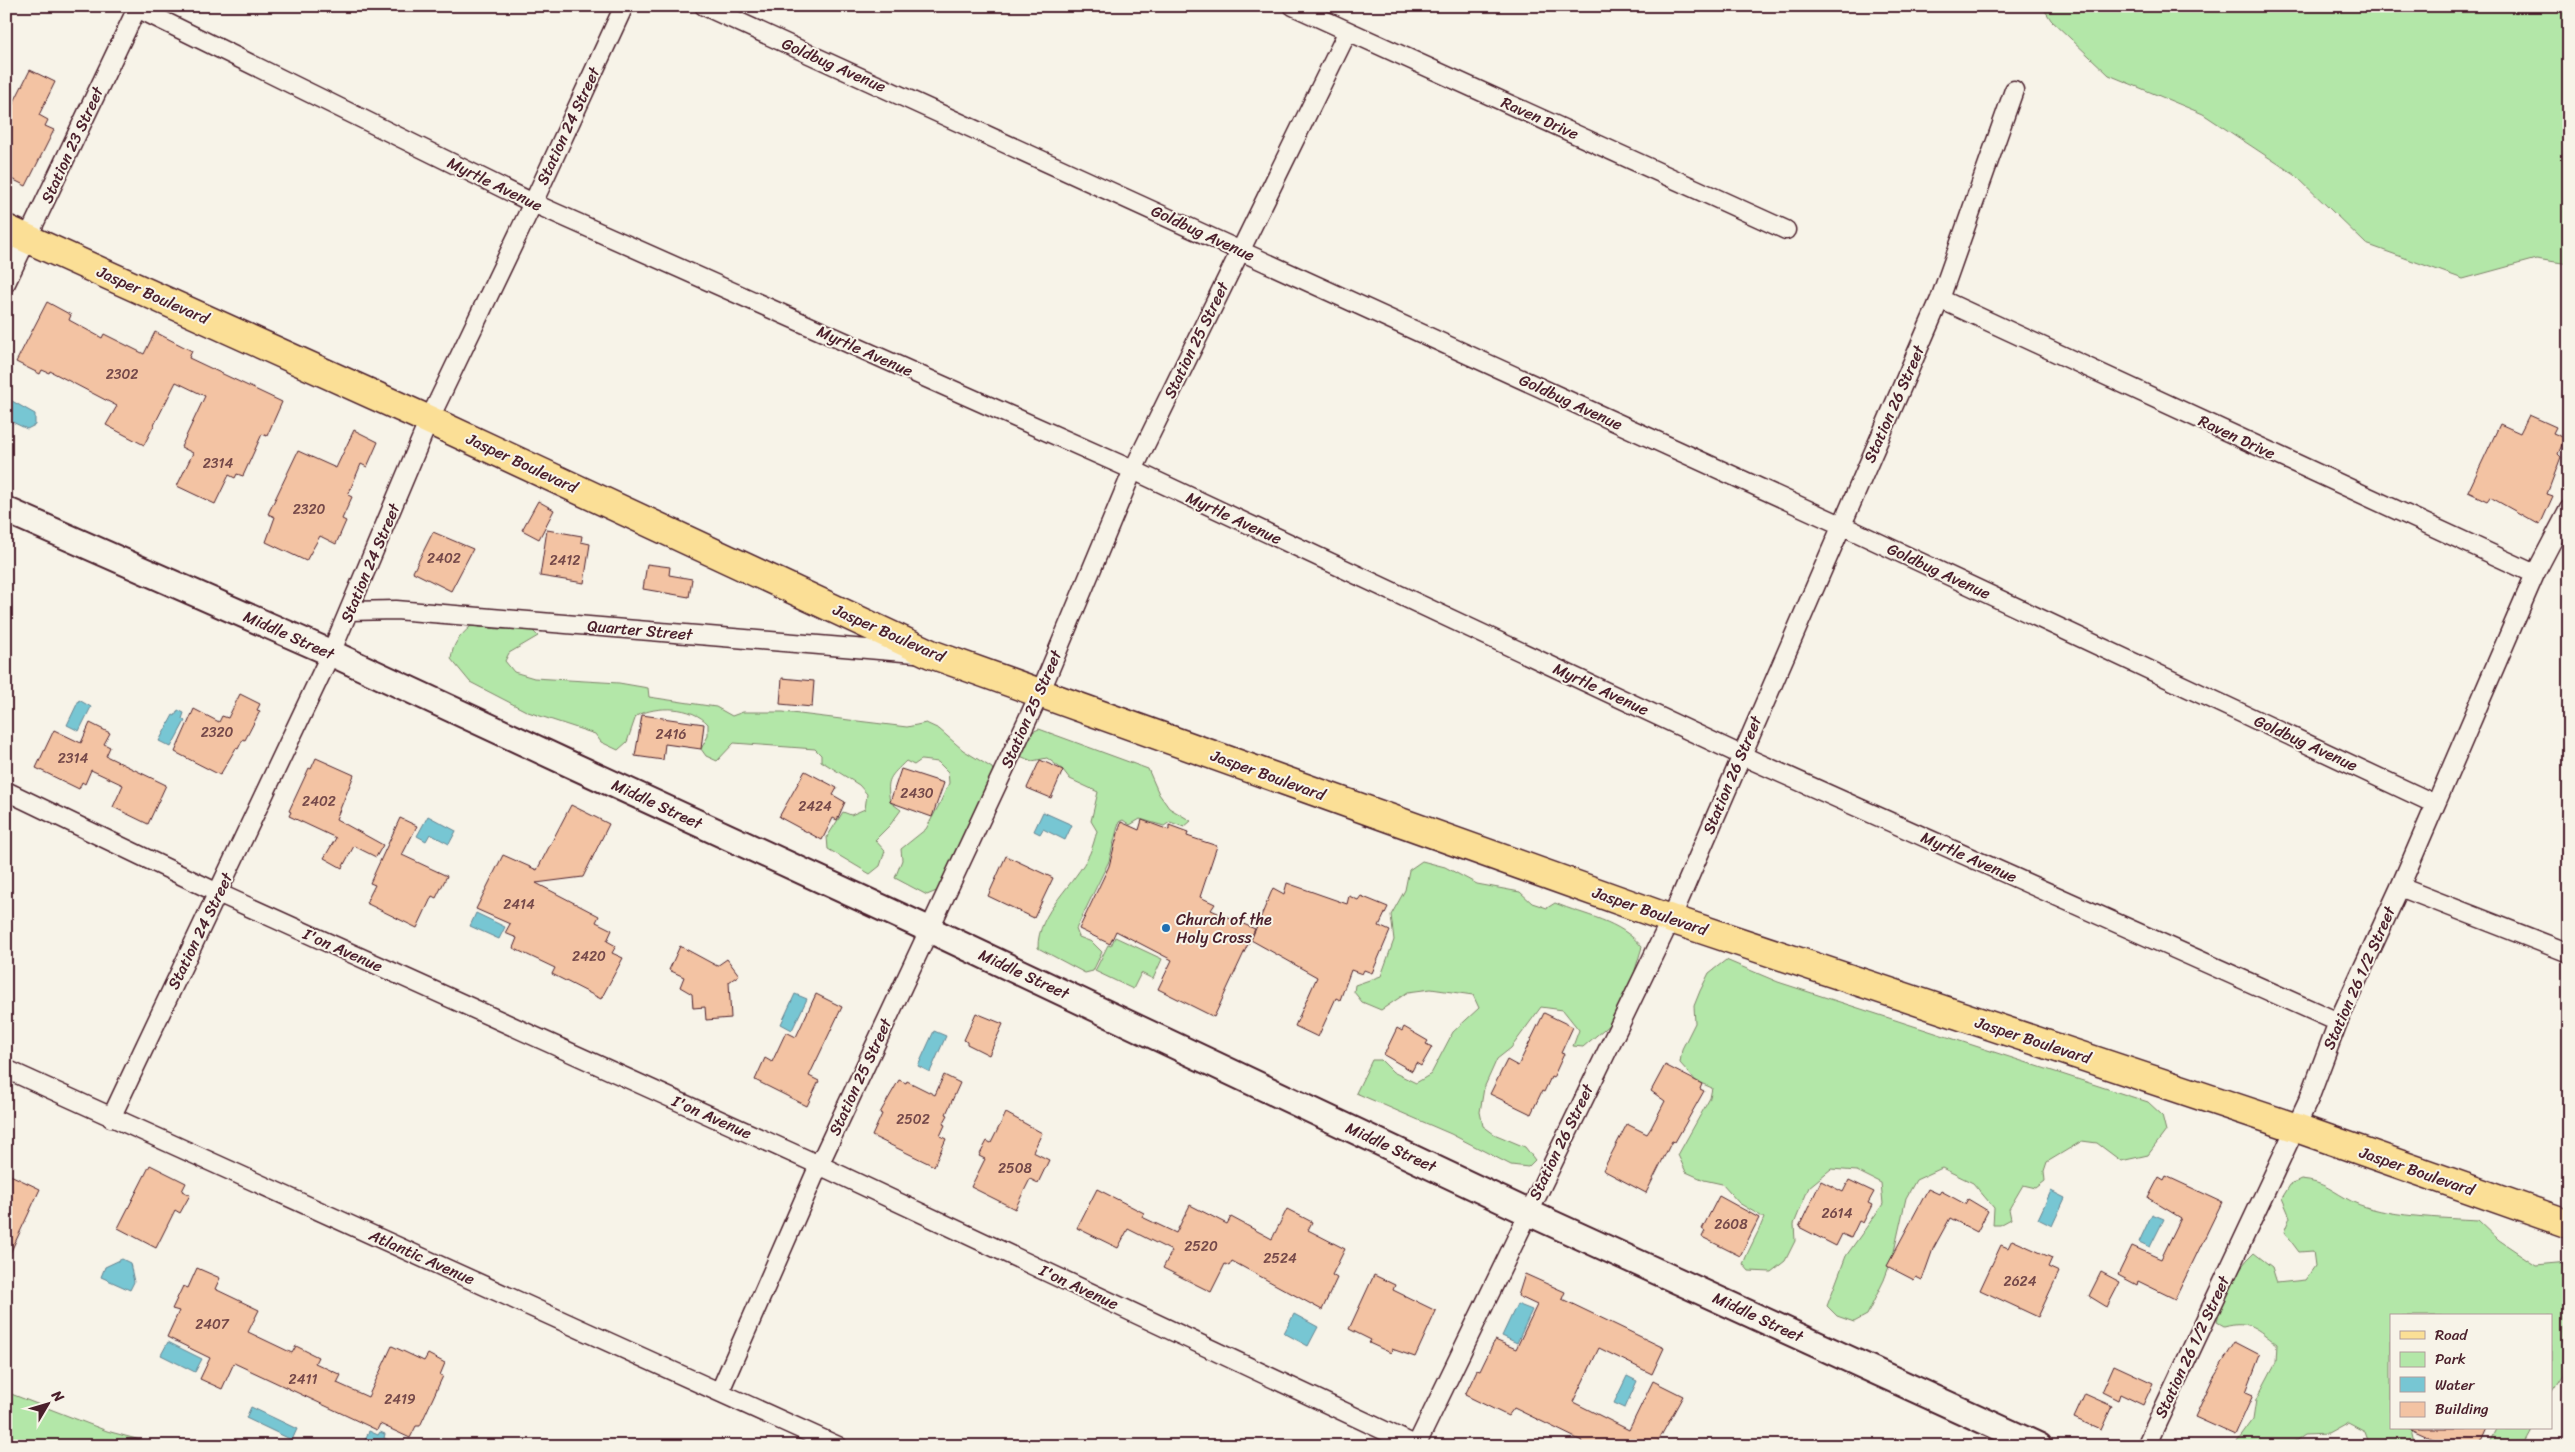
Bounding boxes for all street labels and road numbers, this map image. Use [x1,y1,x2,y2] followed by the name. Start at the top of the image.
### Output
[777,29,891,101] street label: Goldbug Avenue
[528,62,608,190] street label: Station 24 Street
[32,81,112,208] street label: Station 23 Street
[1496,88,1584,148] street label: Raven Drive
[442,148,548,220] street label: Myrtle Avenue
[1146,196,1260,270] street label: Goldbug Avenue
[91,257,215,333] street label: Jasper Boulevard
[1155,276,1237,403] street label: Station 25 Street
[812,317,918,385] street label: Myrtle Avenue
[1855,340,1933,468] street label: Station 26 Street
[1514,365,1628,439] street label: Goldbug Avenue
[2194,406,2280,468] street label: Raven Drive
[461,424,584,502] street label: Jasper Boulevard
[1181,483,1287,553] street label: Myrtle Avenue
[332,498,408,627] street label: Station 24 Street
[1882,534,1996,608] street label: Goldbug Avenue
[827,595,951,671] street label: Jasper Boulevard
[239,602,340,668] street label: Middle Street
[586,611,694,649] street label: Quarter Street
[992,645,1070,773] street label: Station 25 Street
[1548,654,1654,724] street label: Myrtle Avenue
[2249,706,2363,780] street label: Goldbug Avenue
[1694,711,1770,839] street label: Station 26 Street
[1206,740,1331,810] street label: Jasper Boulevard
[607,770,708,838] street label: Middle Street
[1916,823,2022,891] street label: Myrtle Avenue
[159,867,241,994] street label: Station 24 Street
[1588,877,1713,945] street label: Jasper Boulevard
[2314,901,2404,1054] street label: Station 26 1/2 Street
[297,919,388,980] street label: I'on Avenue
[974,940,1075,1008] street label: Middle Street
[1970,1007,2096,1073] street label: Jasper Boulevard
[820,1013,900,1141] street label: Station 25 Street
[1520,1078,1602,1205] street label: Station 26 Street
[666,1086,757,1147] street label: I'on Avenue
[1341,1113,1442,1181] street label: Middle Street
[2355,1137,2480,1205] street label: Jasper Boulevard
[363,1220,480,1293] street label: Atlantic Avenue
[1034,1256,1124,1318] street label: I'on Avenue
[2146,1270,2238,1423] street label: Station 26 1/2 Street
[1708,1283,1809,1351] street label: Middle Street

